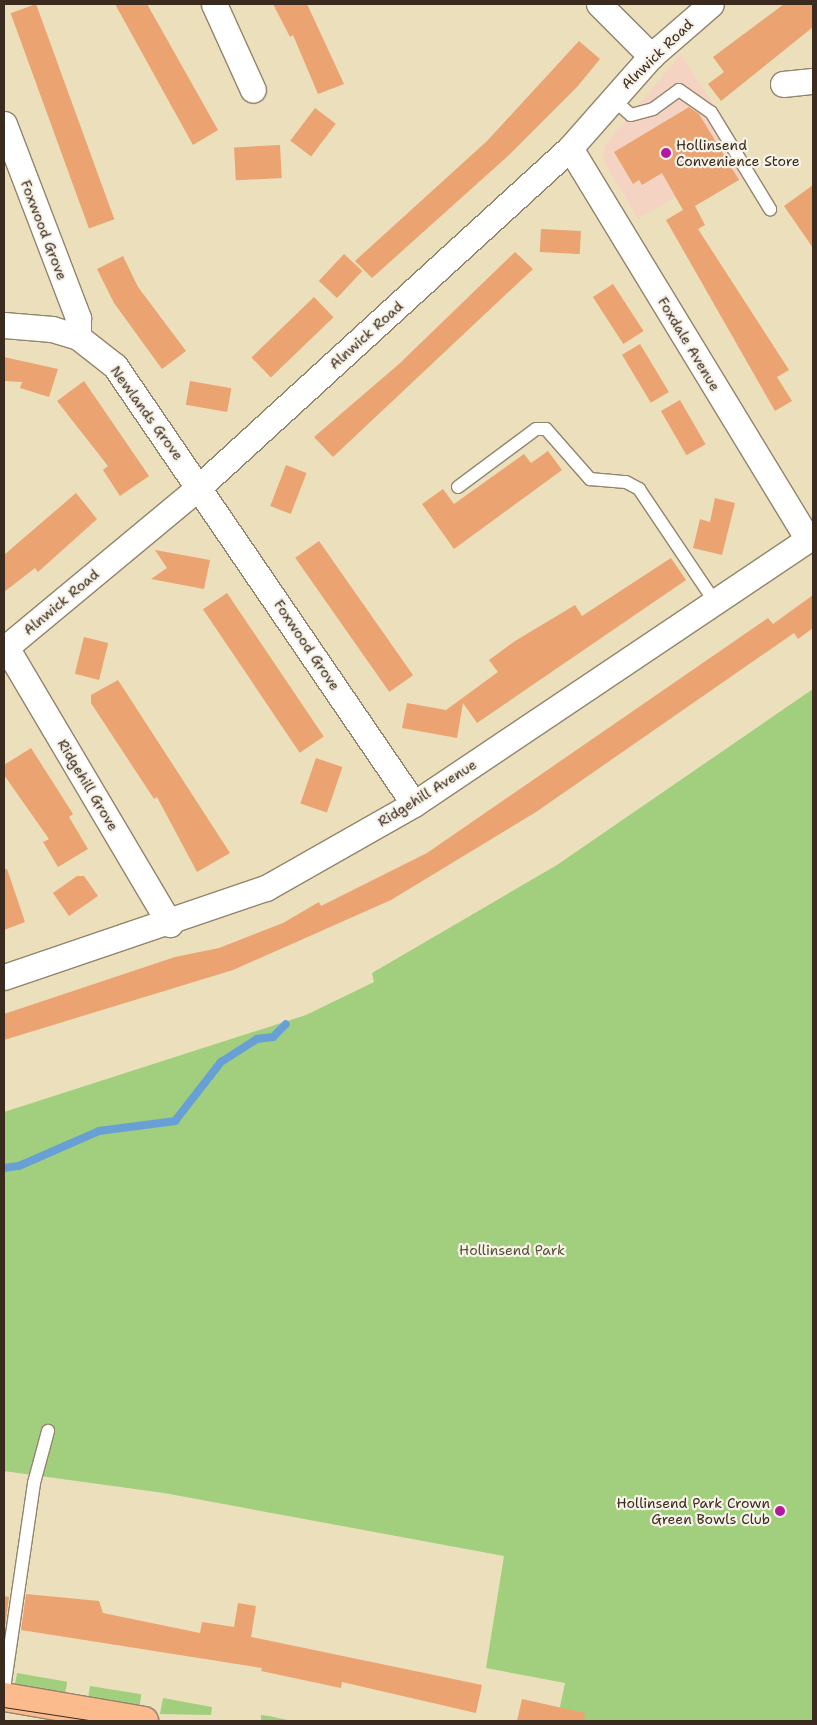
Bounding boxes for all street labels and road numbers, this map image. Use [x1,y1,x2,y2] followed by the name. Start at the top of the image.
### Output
[618,16,696,92] street label: Alnwick Road
[17,178,71,282] street label: Foxwood Grove
[654,294,724,394] street label: Foxdale Avenue
[326,298,406,372] street label: Alnwick Road
[107,363,187,463] street label: Newlands Grove
[20,566,102,638] street label: Alnwick Road
[270,596,344,694] street label: Foxwood Grove
[54,736,122,834] street label: Ridgehill Grove
[374,756,480,830] street label: Ridgehill Avenue

